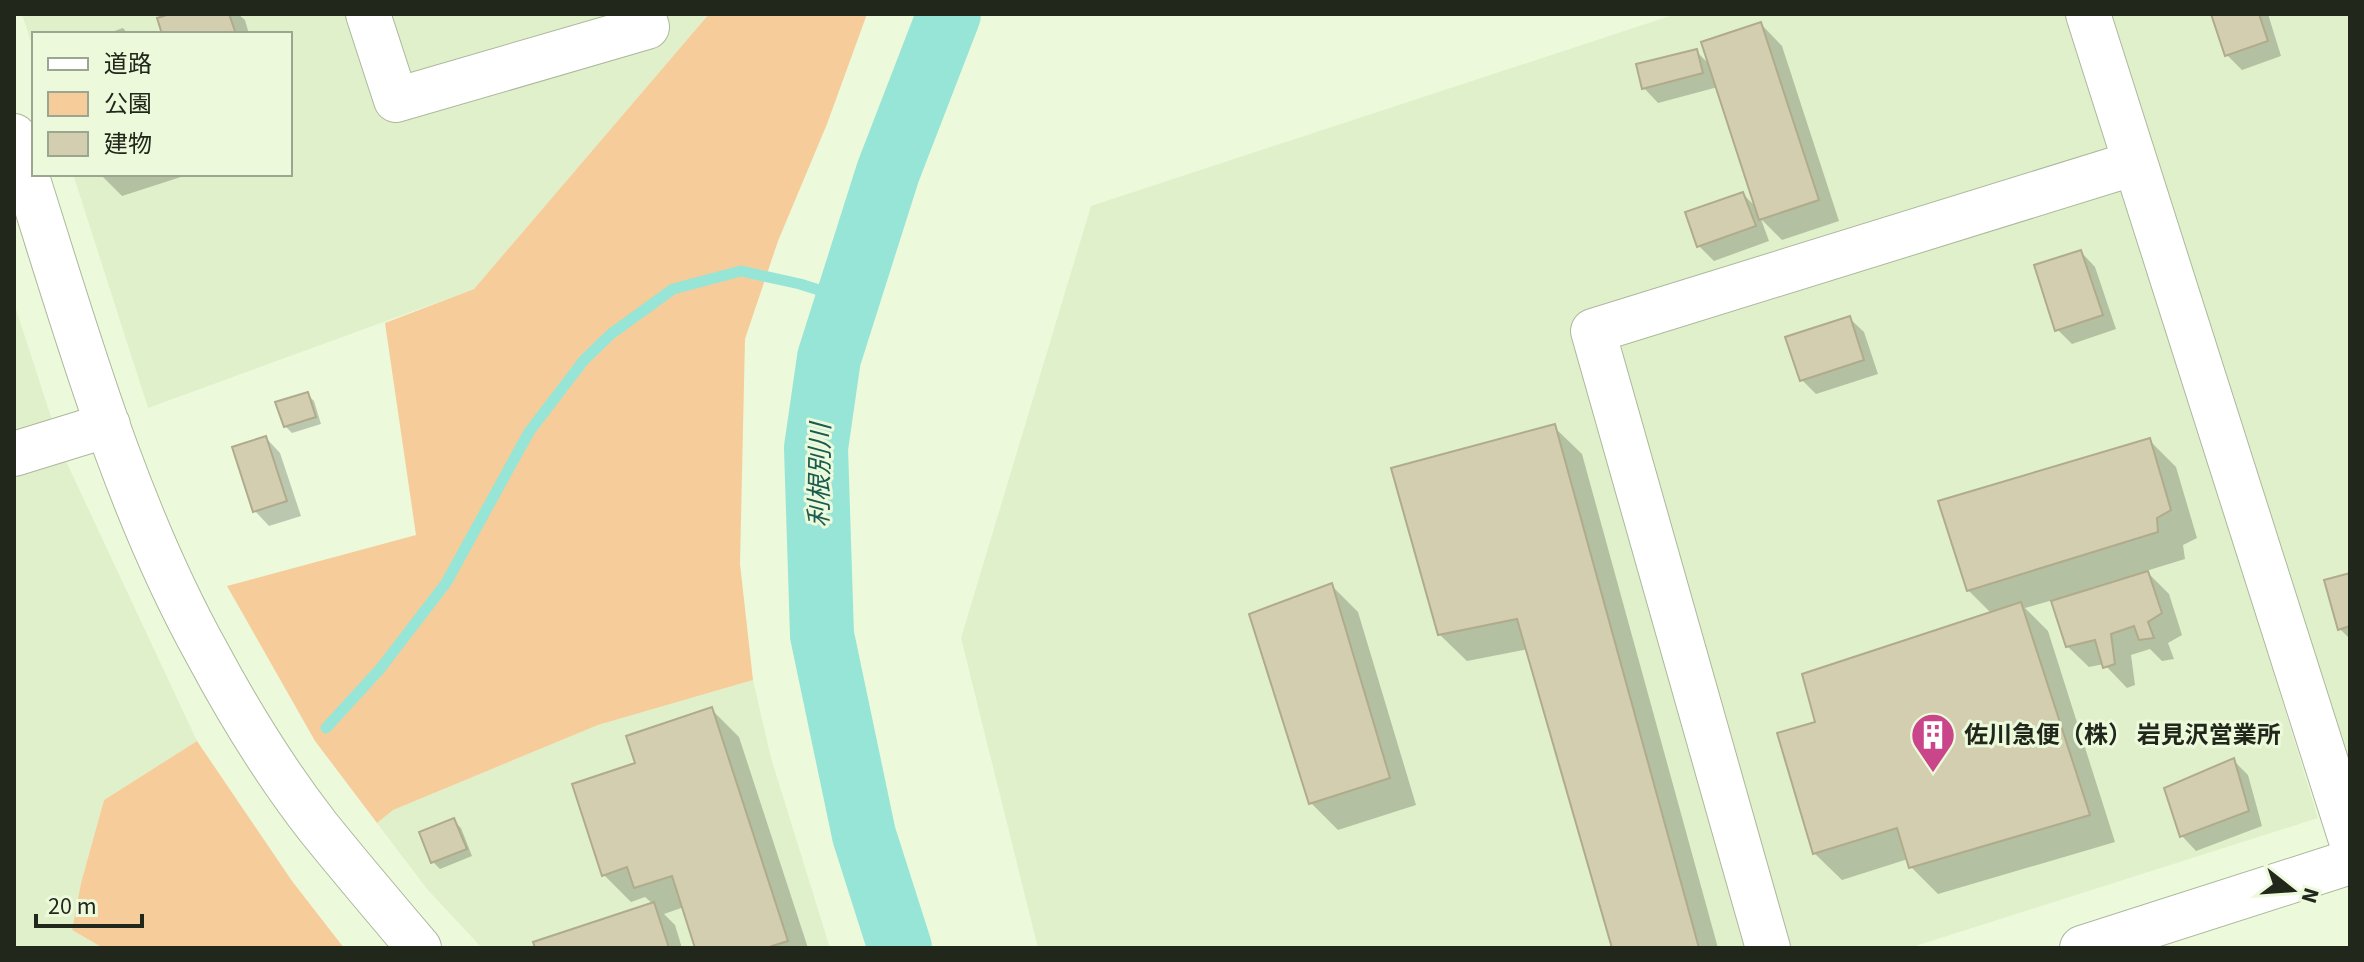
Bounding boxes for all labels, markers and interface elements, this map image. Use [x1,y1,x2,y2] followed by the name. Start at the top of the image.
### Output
[32,32,292,176] legend
[104,47,152,82] text: 道路
[104,87,152,122] text: 公園
[104,127,152,162] text: 建物
[801,420,839,527] water label: 利根別川
[1909,711,1957,774] building icon: 佐川急便（株） 岩見沢営業所
[1964,718,2281,753] place label: 佐川急便（株） 岩見沢営業所
[2252,850,2332,930] north arrow
[36,878,142,928] scale bar
[2293,884,2328,907] text: N
[48,889,97,924] text: 20 m

